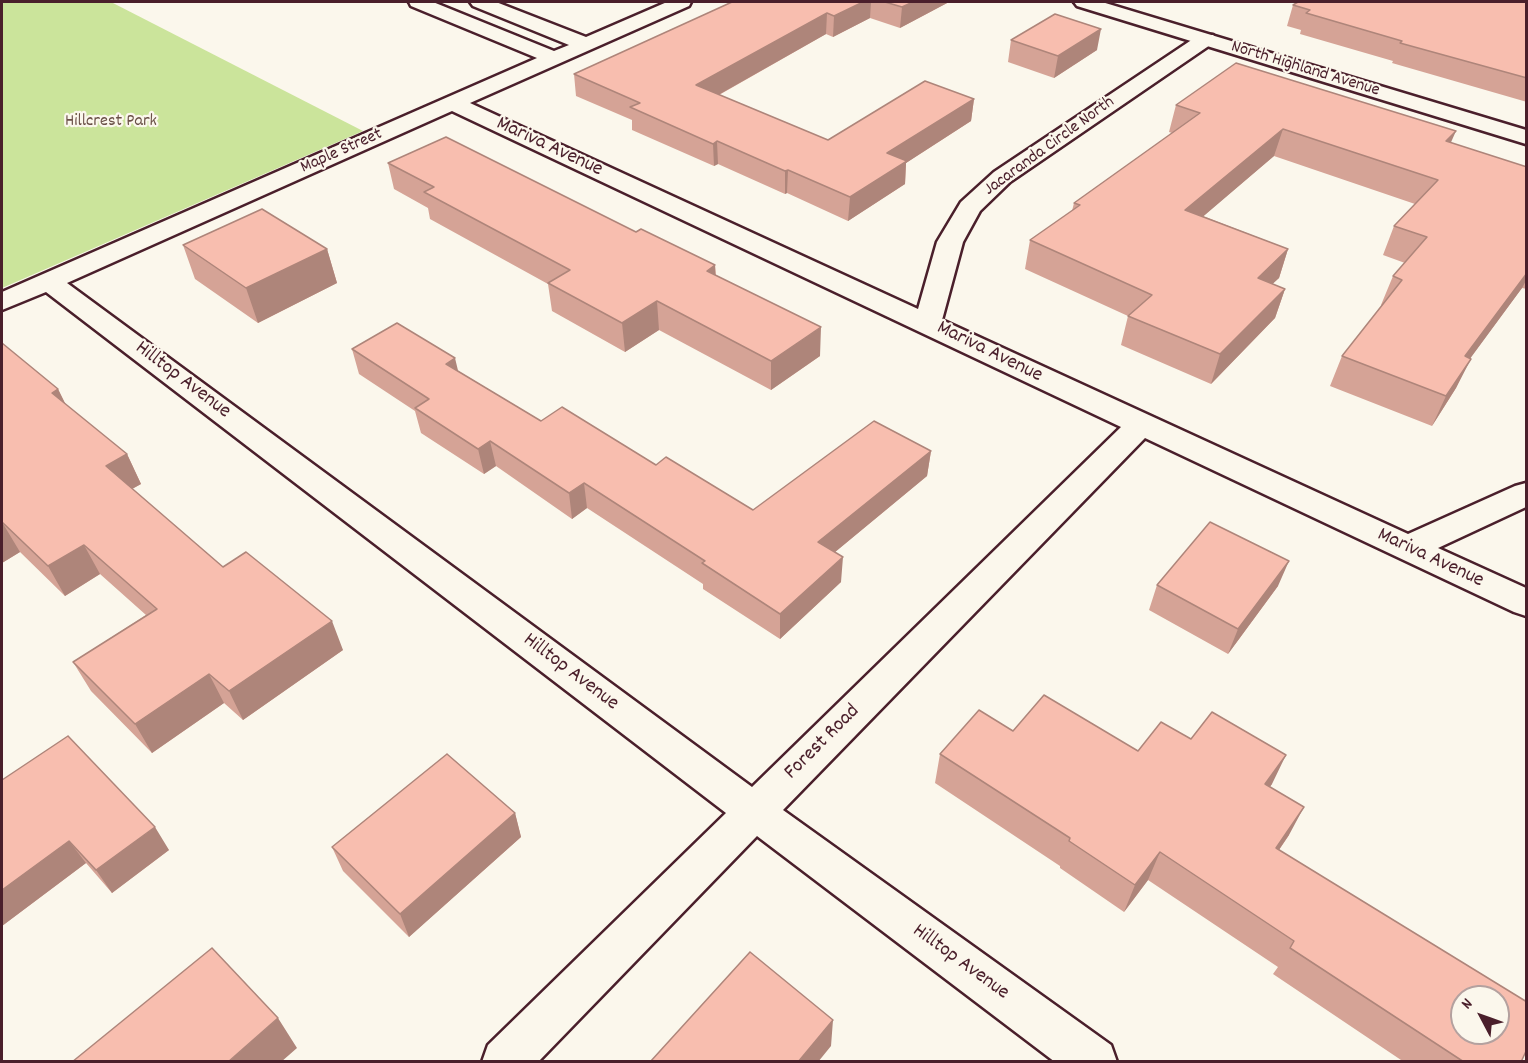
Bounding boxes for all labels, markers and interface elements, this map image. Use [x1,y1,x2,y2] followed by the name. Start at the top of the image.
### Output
[1228,37,1382,103] street label: North Highland Avenue
[981,92,1119,202] street label: Jacaranda Circle North
[65,112,157,134] park label: Hillcrest Park
[492,112,606,184] street label: Mariva Avenue
[298,124,386,180] street label: Maple Street
[932,317,1046,389] street label: Mariva Avenue
[129,337,235,425] street label: Hilltop Avenue
[1373,523,1487,595] street label: Mariva Avenue
[517,629,623,717] street label: Hilltop Avenue
[780,700,866,786] street label: Forest Road
[907,919,1013,1007] street label: Hilltop Avenue
[1450,985,1510,1045] north arrow
[1456,994,1479,1015] text: N

